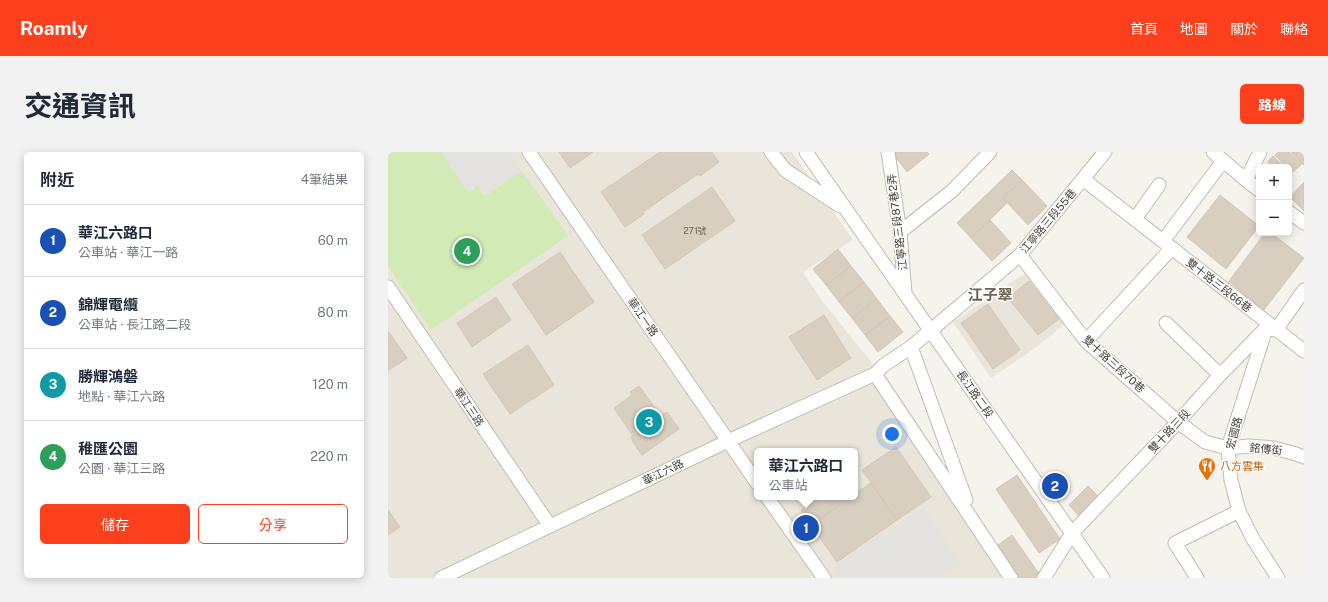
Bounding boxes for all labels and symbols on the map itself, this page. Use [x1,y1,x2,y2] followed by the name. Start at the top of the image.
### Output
[885,173,909,271] street label: 江寧路三段87巷2弄
[1018,186,1078,256] street label: 江寧路三段55巷
[683,225,707,236] house number: 271號
[454,236,480,266] pin: 4
[1184,256,1254,314] street label: 雙十路三段66巷
[967,286,1013,303] district label: 江子翠
[625,296,661,338] street label: 華江一路
[1081,333,1147,395] street label: 雙十路三段70巷
[954,368,996,420] street label: 長江路二段
[452,385,486,429] street label: 華江三路
[636,407,662,437] pin: 3
[1146,407,1192,455] street label: 雙十路三段
[1224,416,1244,450] street label: 宏國路
[882,424,902,444] your location
[1249,441,1283,457] street label: 銘傳街
[1197,456,1217,481] restaurant icon: 八方雲集
[641,457,685,487] street label: 華江六路
[1220,460,1264,472] place label: 八方雲集
[1042,471,1068,501] pin: 2
[793,513,819,543] pin: 1

